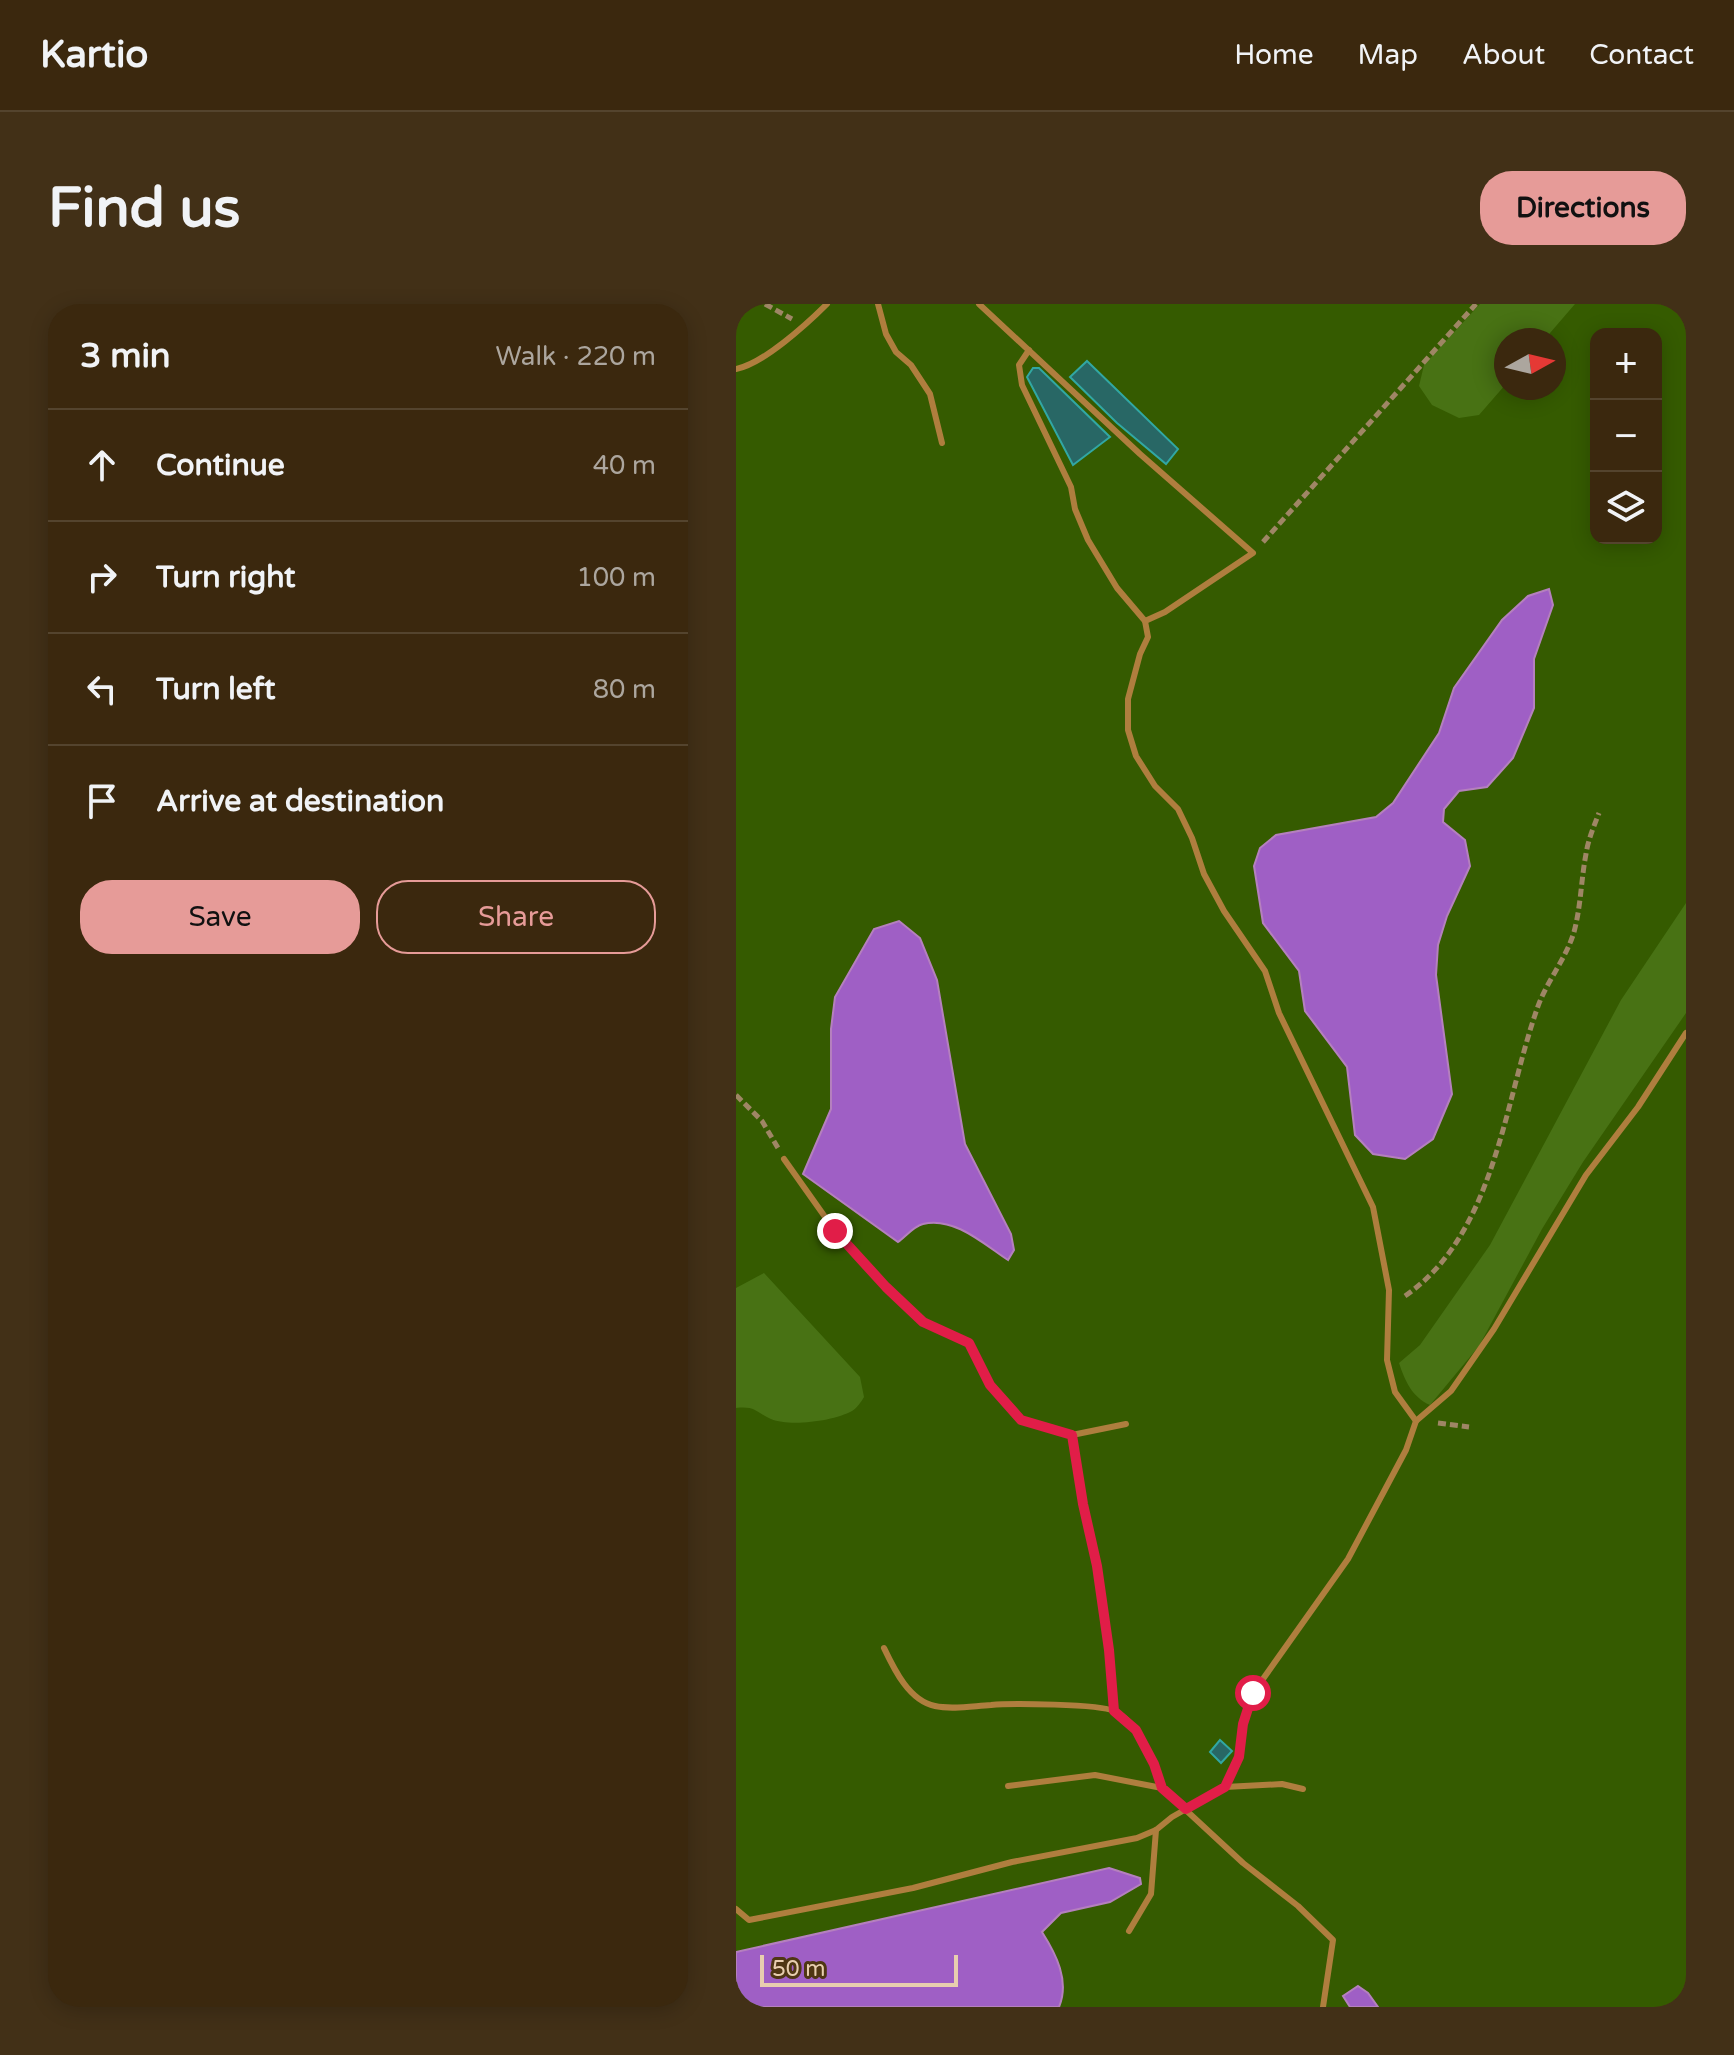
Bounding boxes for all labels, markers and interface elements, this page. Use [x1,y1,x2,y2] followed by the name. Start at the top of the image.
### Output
[40,32,148,78] text: Kartio
[1234,38,1314,72] text: Home
[1358,38,1418,72] text: Map
[1462,38,1545,72] text: About
[1589,38,1694,72] text: Contact
[1480,171,1686,245] button: Directions
[48,175,240,242] text: Find us
[1494,328,1566,400] north arrow
[1590,328,1662,544] map controls
[1590,328,1662,400] button: +
[80,336,171,377] text: 3 min
[496,341,656,372] text: Walk · 220 m
[1590,400,1662,472] button: −
[80,443,124,487] icon: ahead
[156,447,285,484] text: Continue
[593,450,656,481] text: 40 m
[1590,472,1662,544] button: layers
[80,555,124,599] icon: right
[156,559,296,596] text: Turn right
[576,562,656,593] text: 100 m
[80,667,124,711] icon: left
[156,671,275,708] text: Turn left
[593,674,656,705] text: 80 m
[80,779,124,823] icon: arrive
[156,783,444,820] text: Arrive at destination
[80,880,360,954] button: Save
[376,880,656,954] button: Share
[817,1213,853,1249] route end
[1235,1675,1271,1711] route start
[760,1951,958,1987] scale bar
[772,1956,826,1982] text: 50 m

